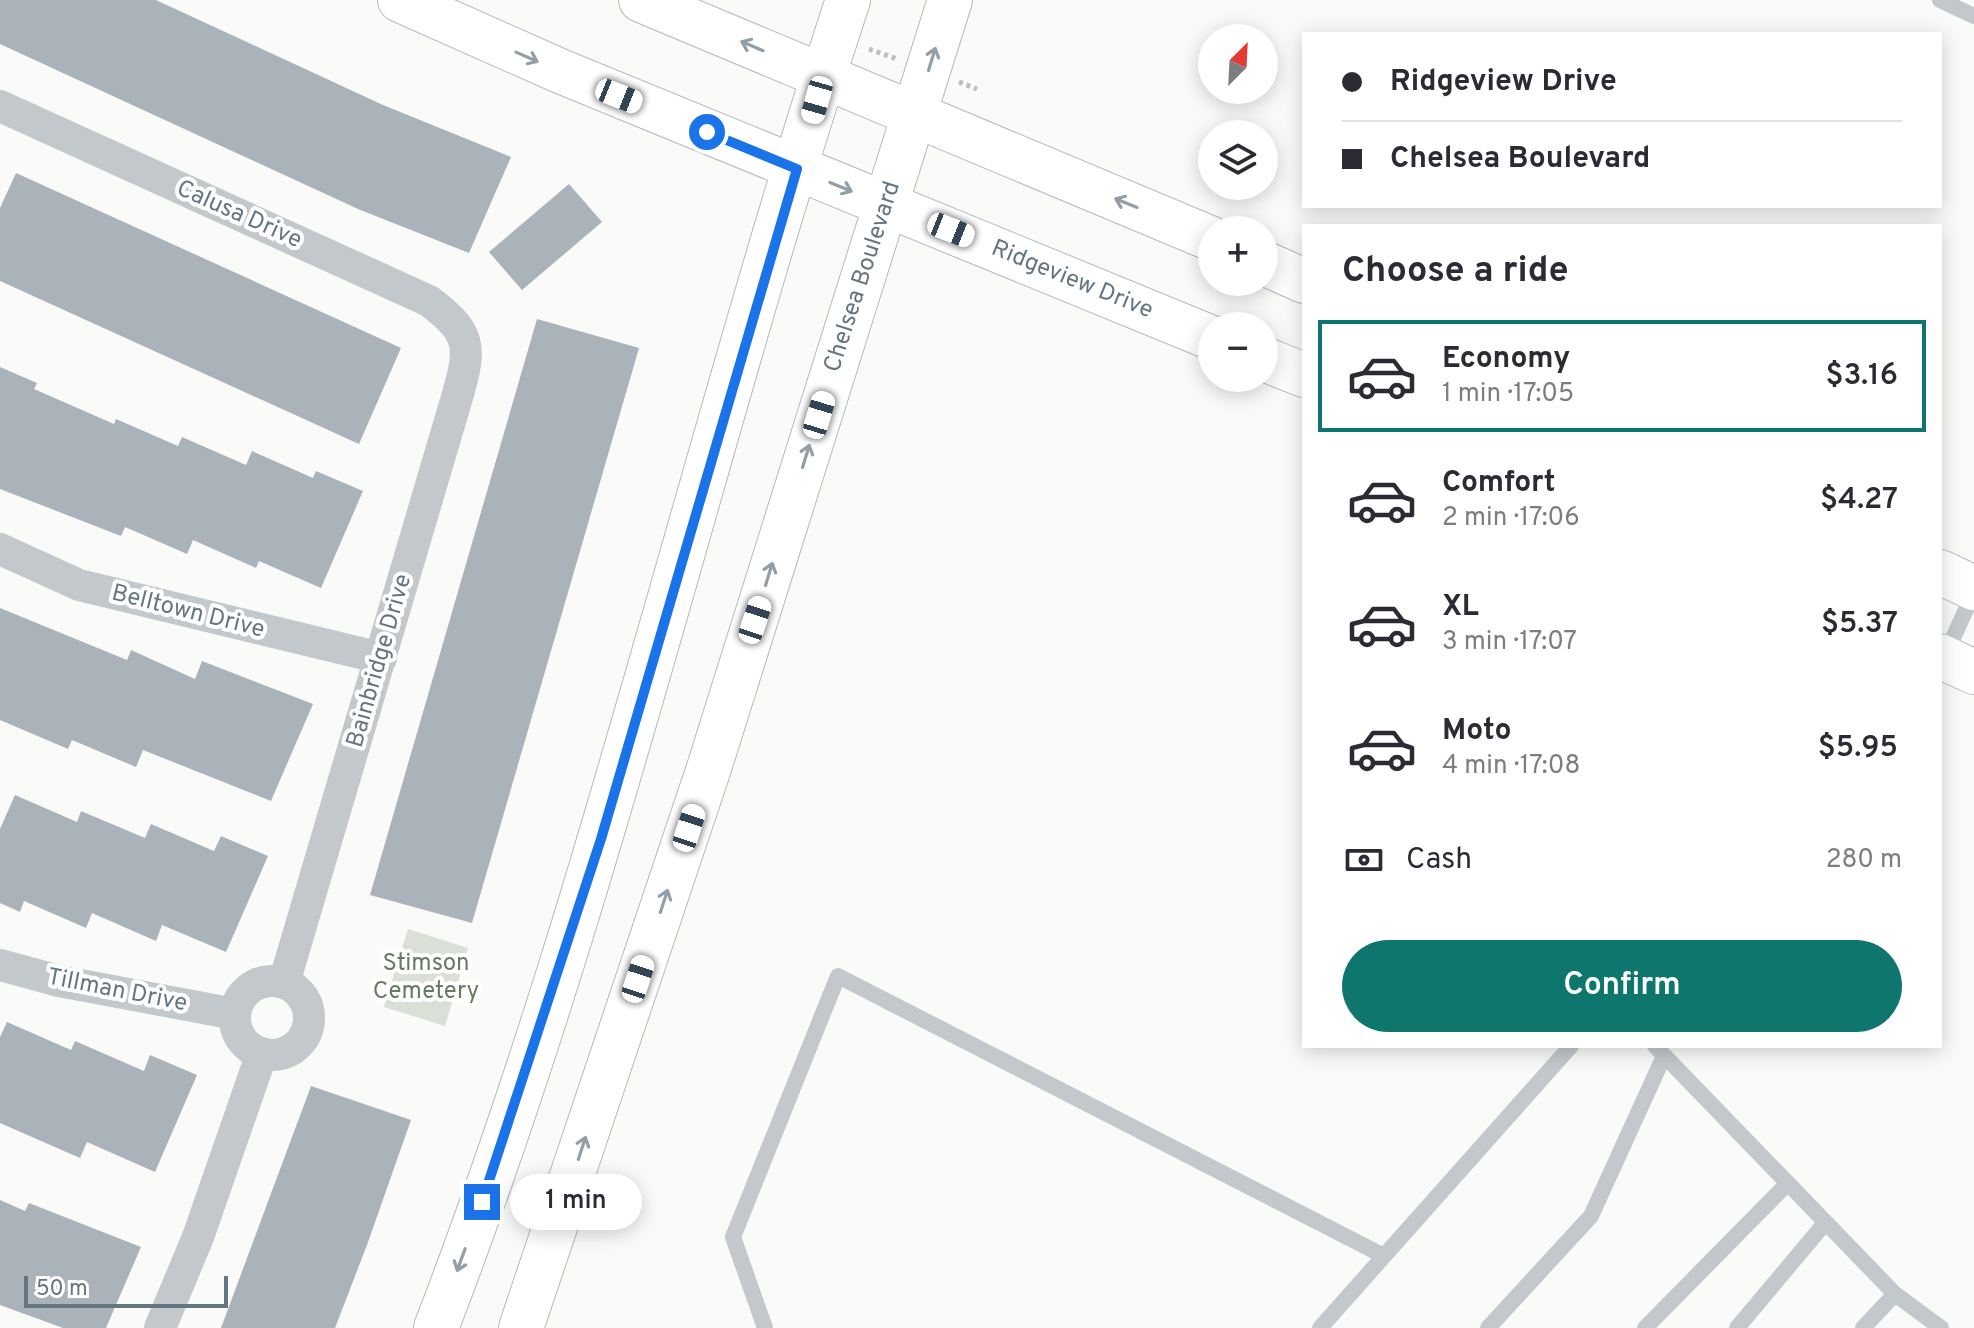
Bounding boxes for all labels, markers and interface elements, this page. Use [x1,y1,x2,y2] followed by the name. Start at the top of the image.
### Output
[1198,24,1278,104] north arrow
[1198,24,1278,392] map controls
[740,38,765,53] one-way arrow
[925,46,940,72] one-way arrow
[515,50,539,65] one-way arrow
[1390,64,1617,101] text: Ridgeview Drive
[799,74,835,126] car
[592,76,646,116] car
[689,114,725,150] route start
[1198,120,1278,200] button: layers
[1390,141,1650,178] text: Chelsea Boulevard
[172,174,306,256] street label: Calusa Drive
[818,178,908,376] street label: Chelsea Boulevard
[828,180,853,195] one-way arrow
[1114,195,1139,210] one-way arrow
[924,210,978,250] car
[1198,216,1278,296] button: +
[987,234,1157,326] street label: Ridgeview Drive
[1342,249,1568,295] text: Choose a ride
[1198,312,1278,392] button: −
[1346,340,1418,412] icon: car
[1442,341,1570,378] text: Economy
[1825,358,1898,395] text: $3.16
[1442,378,1574,411] text: 1 min · 17:05
[801,389,837,441] car
[799,444,814,470] one-way arrow
[1346,464,1418,536] icon: car
[1442,465,1555,502] text: Comfort
[1820,482,1898,519] text: $4.27
[1442,502,1580,535] text: 2 min · 17:06
[763,562,778,587] one-way arrow
[341,571,419,751] street label: Bainbridge Drive
[108,579,268,645] street label: Belltown Drive
[1346,588,1418,660] icon: car
[1442,589,1479,626] text: XL
[736,593,774,647] car
[1821,606,1898,643] text: $5.37
[1442,626,1577,659] text: 3 min · 17:07
[1346,712,1418,784] icon: car
[1442,713,1512,750] text: Moto
[1818,730,1898,767] text: $5.95
[1442,750,1580,783] text: 4 min · 17:08
[670,801,708,855] car
[1342,838,1386,882] icon: cash
[1406,842,1472,879] text: Cash
[1826,844,1902,877] text: 280 m
[657,889,672,915] one-way arrow
[1342,940,1902,1032] button: Confirm
[373,949,479,1007] park label: Stimson Cemetery
[619,952,657,1006] car
[44,963,190,1019] street label: Tillman Drive
[575,1136,590,1161] one-way arrow
[510,1174,642,1230] callout: 1 min
[464,1184,500,1220] route end
[545,1185,607,1218] text: 1 min
[453,1247,468,1272] one-way arrow
[24,1272,228,1308] scale bar
[36,1276,88,1303] text: 50 m

